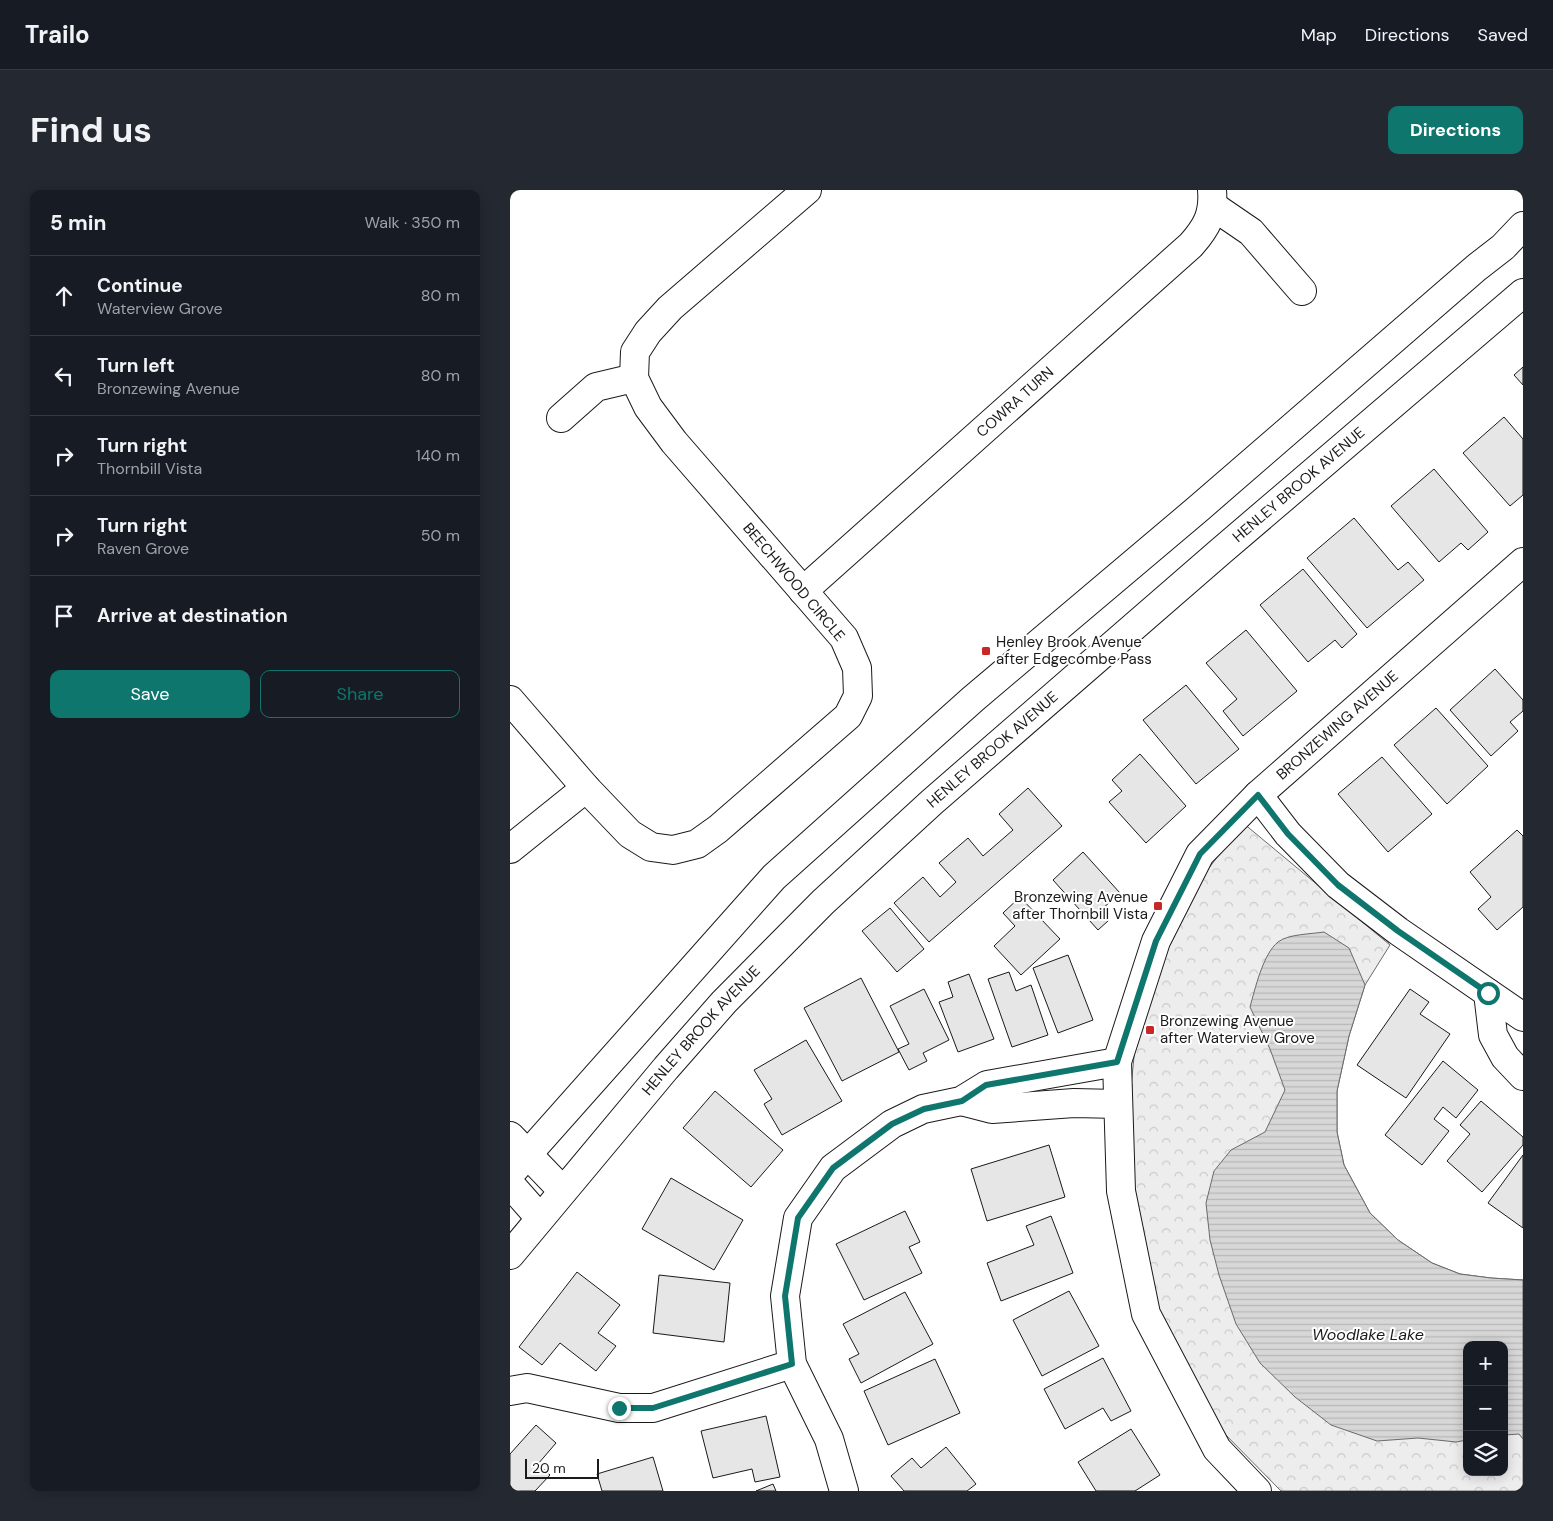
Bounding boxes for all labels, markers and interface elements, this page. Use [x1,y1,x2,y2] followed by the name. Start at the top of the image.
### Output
[25,19,90,50] text: Trailo
[1301,23,1337,47] text: Map
[1365,23,1450,47] text: Directions
[1478,23,1528,47] text: Saved
[1388,106,1523,154] button: Directions
[30,107,152,153] text: Find us
[50,209,106,237] text: 5 min
[365,212,460,233] text: Walk · 350 m
[97,273,183,298] text: Continue
[50,282,78,310] icon: ahead
[421,285,460,306] text: 80 m
[97,298,223,319] text: Waterview Grove
[97,353,175,378] text: Turn left
[50,362,78,390] icon: left
[972,362,1058,442] street label: COWRA TURN
[421,365,460,386] text: 80 m
[97,378,240,399] text: Bronzewing Avenue
[1228,422,1369,547] street label: HENLEY BROOK AVENUE
[97,433,187,458] text: Turn right
[50,442,78,470] icon: right
[416,445,460,466] text: 140 m
[97,458,202,479] text: Thornbill Vista
[97,513,187,538] text: Turn right
[738,519,850,645] street label: BEECHWOOD CIRCLE
[50,522,78,550] icon: right
[421,525,460,546] text: 50 m
[97,538,189,559] text: Raven Grove
[50,602,78,630] icon: arrive
[97,603,288,628] text: Arrive at destination
[996,632,1152,669] place label: Henley Brook Avenue after Edgecombe Pass
[980,645,992,657] marker: Henley Brook Avenue after Edgecombe Pass
[1272,666,1402,784] street label: BRONZEWING AVENUE
[50,670,250,718] button: Save
[260,670,460,718] button: Share
[922,687,1062,812] street label: HENLEY BROOK AVENUE
[1012,887,1148,924] place label: Bronzewing Avenue after Thornbill Vista
[1152,900,1164,912] marker: Bronzewing Avenue after Thornbill Vista
[638,961,765,1099] street label: HENLEY BROOK AVENUE
[1477,982,1500,1005] route start
[1160,1011,1315,1048] place label: Bronzewing Avenue after Waterview Grove
[1144,1024,1156,1036] marker: Bronzewing Avenue after Waterview Grove
[1312,1324,1424,1345] water label: Woodlake Lake
[1463,1341,1508,1476] map controls
[1463,1341,1508,1386] button: +
[1463,1386,1508,1431] button: −
[608,1397,631,1420] route end
[1463,1431,1508,1476] button: layers
[525,1456,599,1479] scale bar
[532,1459,566,1477] text: 20 m

